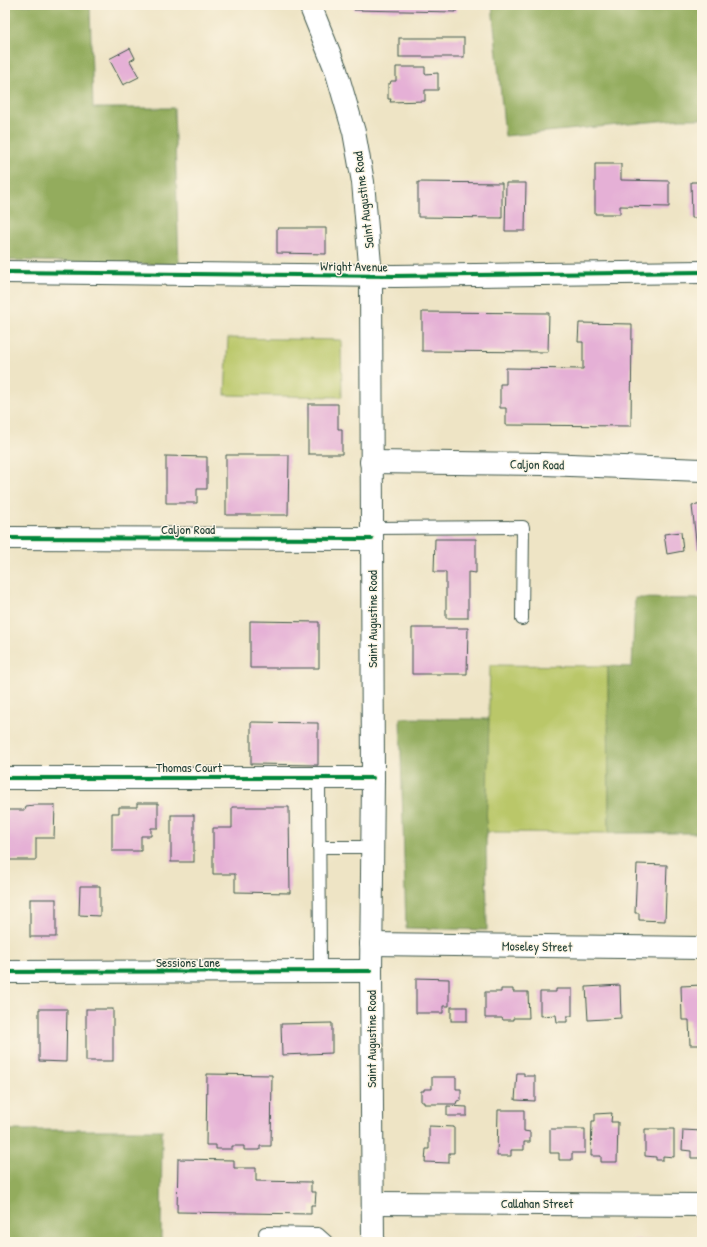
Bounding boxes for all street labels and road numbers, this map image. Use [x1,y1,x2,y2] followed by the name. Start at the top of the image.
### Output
[348,150,378,250] street label: Saint Augustine Road
[320,256,388,276] street label: Wright Avenue
[510,455,564,473] street label: Caljon Road
[161,520,215,538] street label: Caljon Road
[363,570,381,668] street label: Saint Augustine Road
[156,758,222,776] street label: Thomas Court
[502,936,573,956] street label: Moseley Street
[156,953,220,971] street label: Sessions Lane
[362,990,380,1088] street label: Saint Augustine Road
[501,1194,574,1212] street label: Callahan Street

